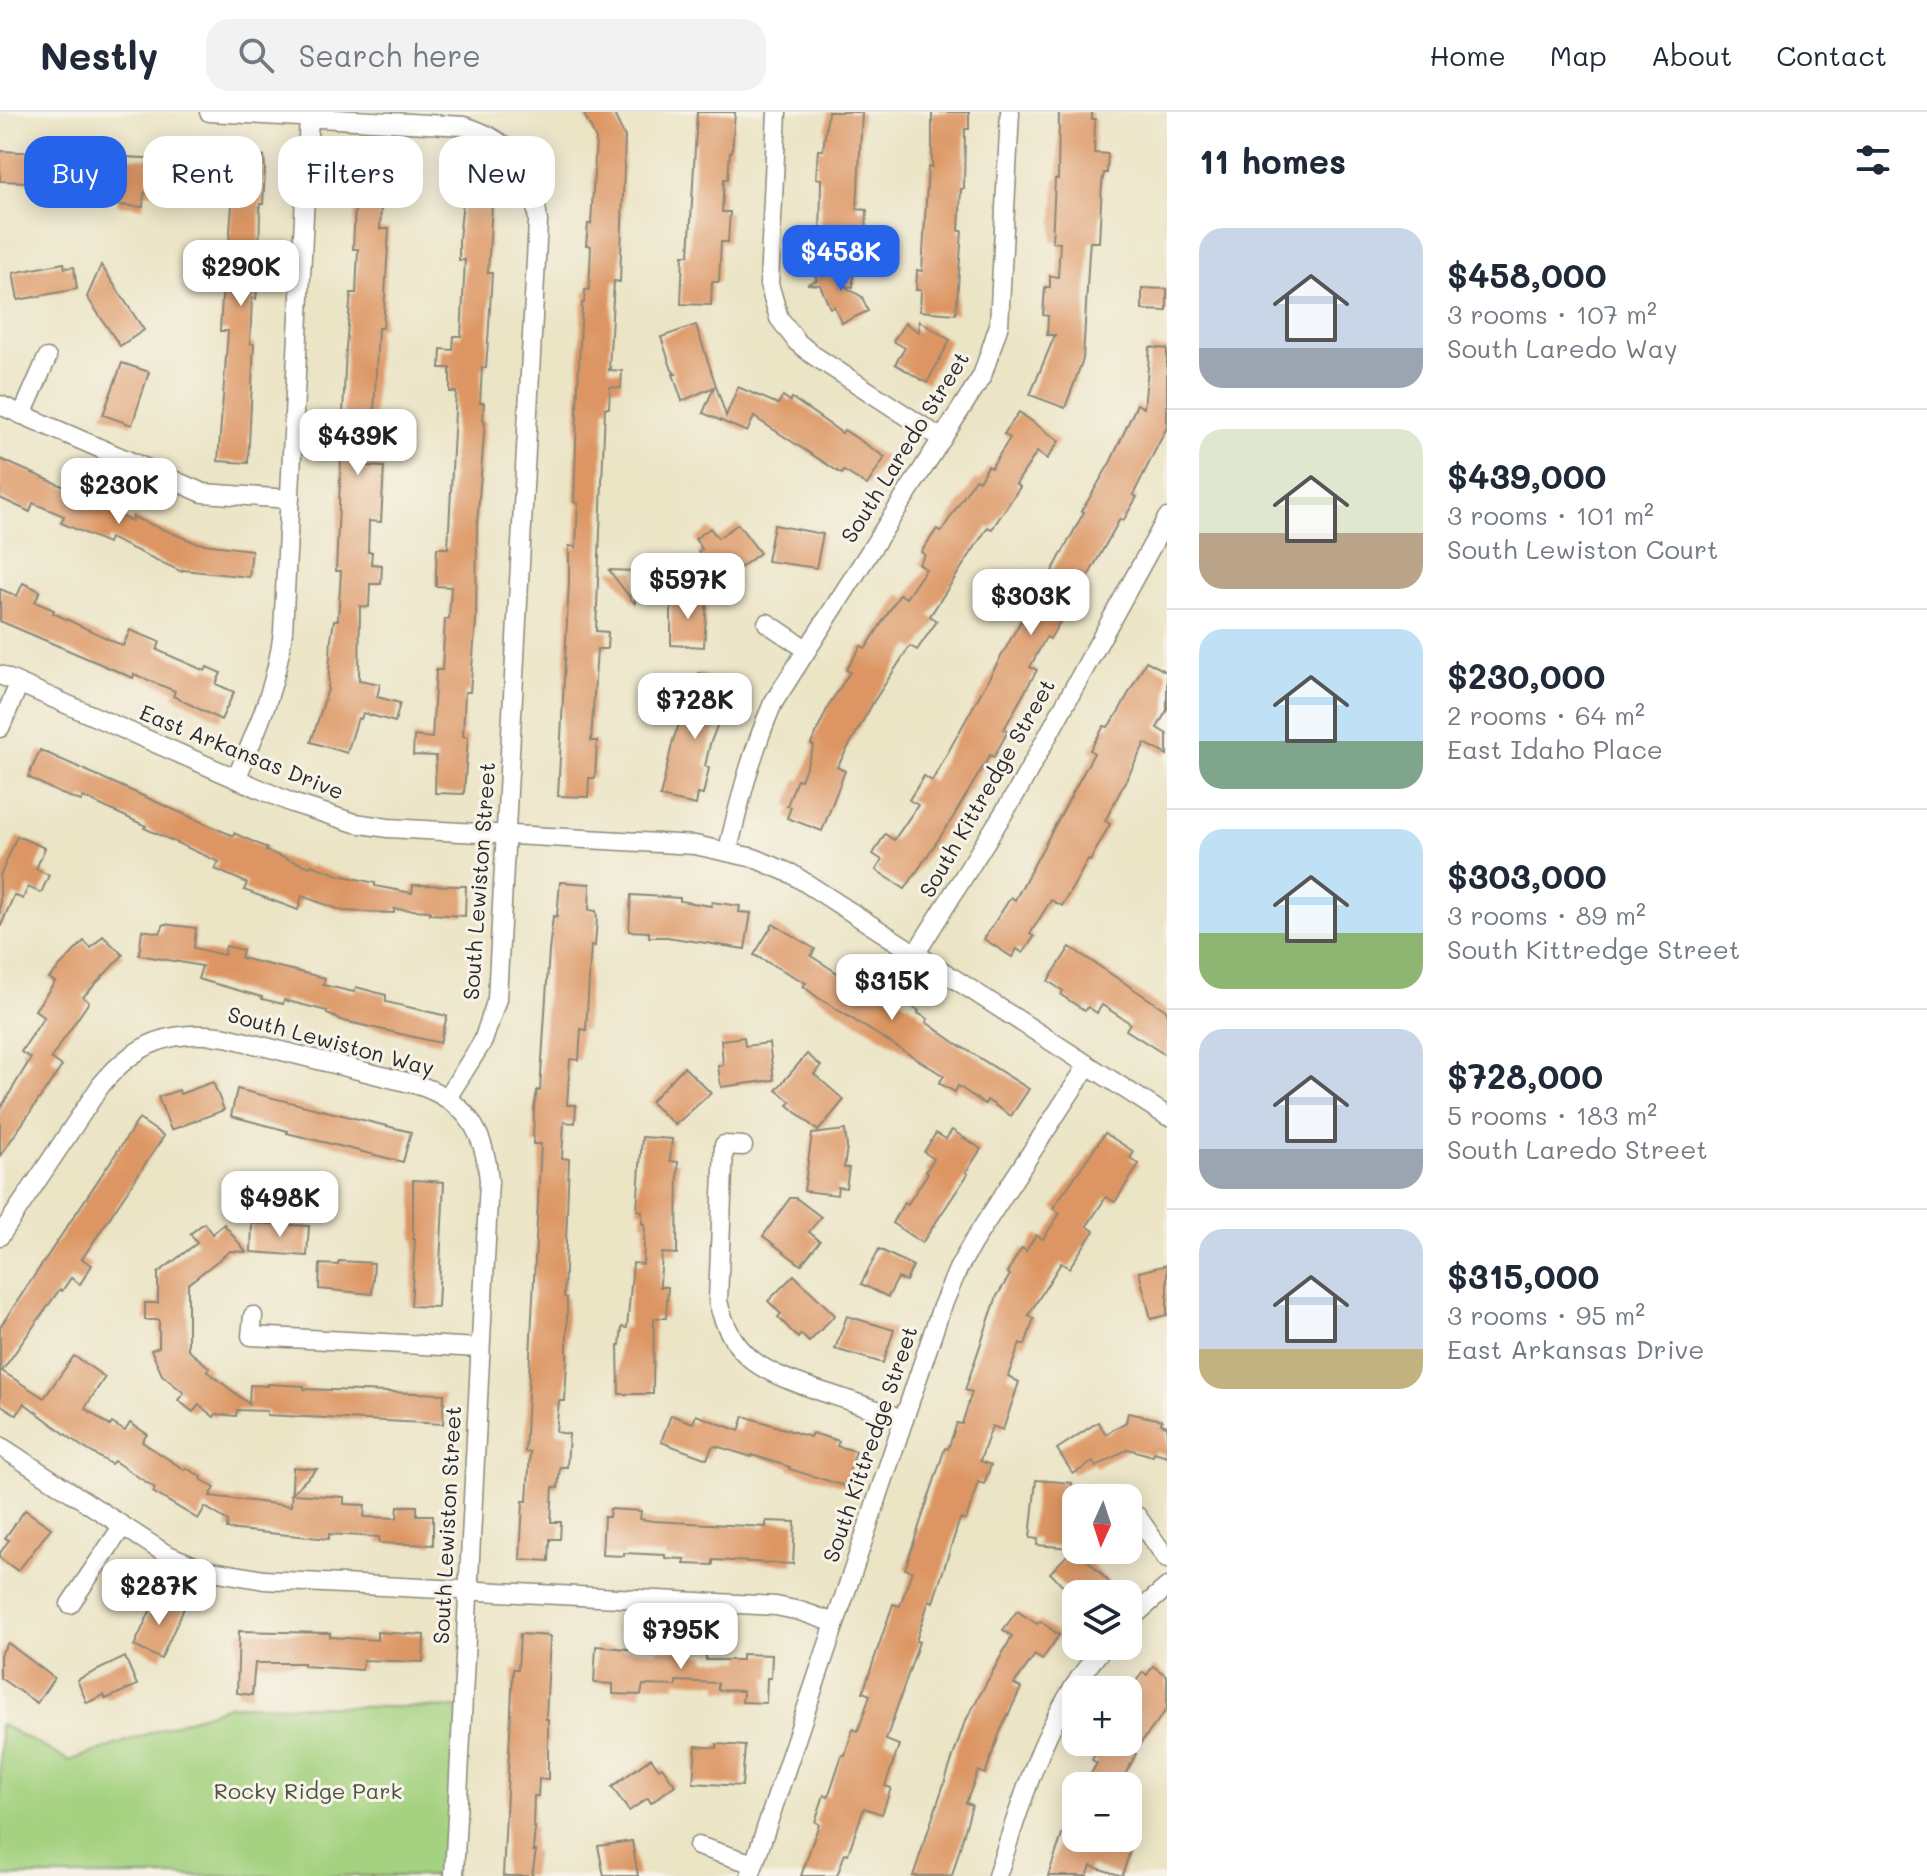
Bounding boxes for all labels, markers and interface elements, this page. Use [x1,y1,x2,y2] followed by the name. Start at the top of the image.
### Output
[206,19,766,91] search box
[40,30,158,80] text: Nestly
[234,33,278,77] icon: search
[298,35,481,75] text: Search here
[1430,37,1506,73] text: Home
[1550,37,1607,73] text: Map
[1651,37,1732,73] text: About
[1776,37,1887,73] text: Contact
[24,136,127,208] chip: Buy
[143,136,262,208] chip: Rent
[278,136,423,208] chip: Filters
[439,136,555,208] chip: New
[1199,138,1346,183] text: 11 homes
[1851,138,1895,182] icon: filters
[785,225,897,293] pin: $458K
[801,234,881,268] text: $458K
[185,240,297,308] pin: $290K
[201,249,281,283] text: $290K
[1447,252,1607,297] text: $458,000
[1263,260,1359,356] icon: home
[1447,297,1657,331] text: 3 rooms · 107 m²
[1447,331,1678,365] text: South Laredo Way
[834,346,975,548] street label: South Laredo Street
[302,409,414,477] pin: $439K
[318,418,398,452] text: $439K
[1447,453,1606,498] text: $439,000
[63,458,175,526] pin: $230K
[1263,461,1359,557] icon: home
[79,467,159,501] text: $230K
[1447,498,1654,532] text: 3 rooms · 101 m²
[1447,532,1719,566] text: South Lewiston Court
[632,553,744,621] pin: $597K
[649,562,727,596] text: $597K
[975,569,1087,637] pin: $303K
[990,578,1072,612] text: $303K
[1447,653,1605,698] text: $230,000
[1263,661,1359,757] icon: home
[639,673,751,741] pin: $728K
[912,673,1061,902] street label: South Kittredge Street
[656,682,734,716] text: $728K
[136,697,349,806] street label: East Arkansas Drive
[1447,698,1645,732] text: 2 rooms · 64 m²
[1447,732,1663,766] text: East Idaho Place
[456,761,501,1001] street label: South Lewiston Street
[1447,853,1607,898] text: $303,000
[1263,861,1359,957] icon: home
[1447,898,1646,932] text: 3 rooms · 89 m²
[1447,932,1740,966] text: South Kittredge Street
[836,954,948,1022] pin: $315K
[854,963,930,997] text: $315K
[225,999,438,1082] street label: South Lewiston Way
[1447,1053,1603,1098] text: $728,000
[1263,1061,1359,1157] icon: home
[1447,1098,1657,1132] text: 5 rooms · 183 m²
[1447,1132,1708,1166] text: South Laredo Street
[224,1171,336,1239] pin: $498K
[239,1180,321,1214] text: $498K
[1447,1253,1599,1298] text: $315,000
[1263,1261,1359,1357] icon: home
[1447,1298,1645,1332] text: 3 rooms · 95 m²
[815,1322,924,1566] street label: South Kittredge Street
[1447,1332,1704,1366] text: East Arkansas Drive
[426,1405,467,1645] street label: South Lewiston Street
[1062,1484,1142,1564] north arrow
[1062,1484,1142,1852] map controls
[103,1559,215,1627] pin: $287K
[120,1568,198,1602] text: $287K
[1062,1580,1142,1660] button: layers
[625,1603,737,1671] pin: $795K
[642,1612,720,1646] text: $795K
[1062,1676,1142,1756] button: +
[1062,1772,1142,1852] button: −
[214,1776,402,1805] park label: Rocky Ridge Park

